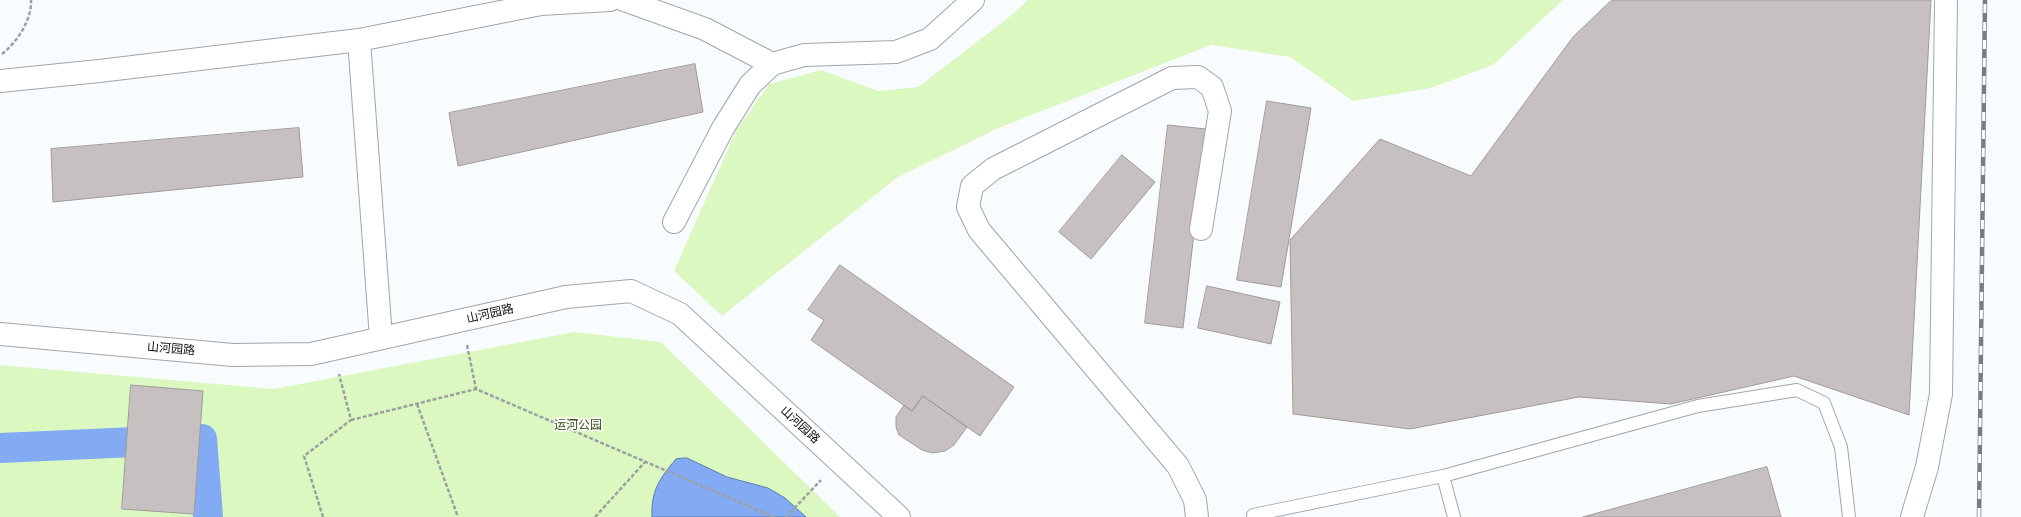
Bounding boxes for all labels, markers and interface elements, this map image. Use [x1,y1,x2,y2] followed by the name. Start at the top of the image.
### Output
[465,302,515,326] street label: 山河园路
[146,340,196,358] street label: 山河园路
[778,403,822,447] street label: 山河园路
[554,418,602,432] park label: 运河公园

